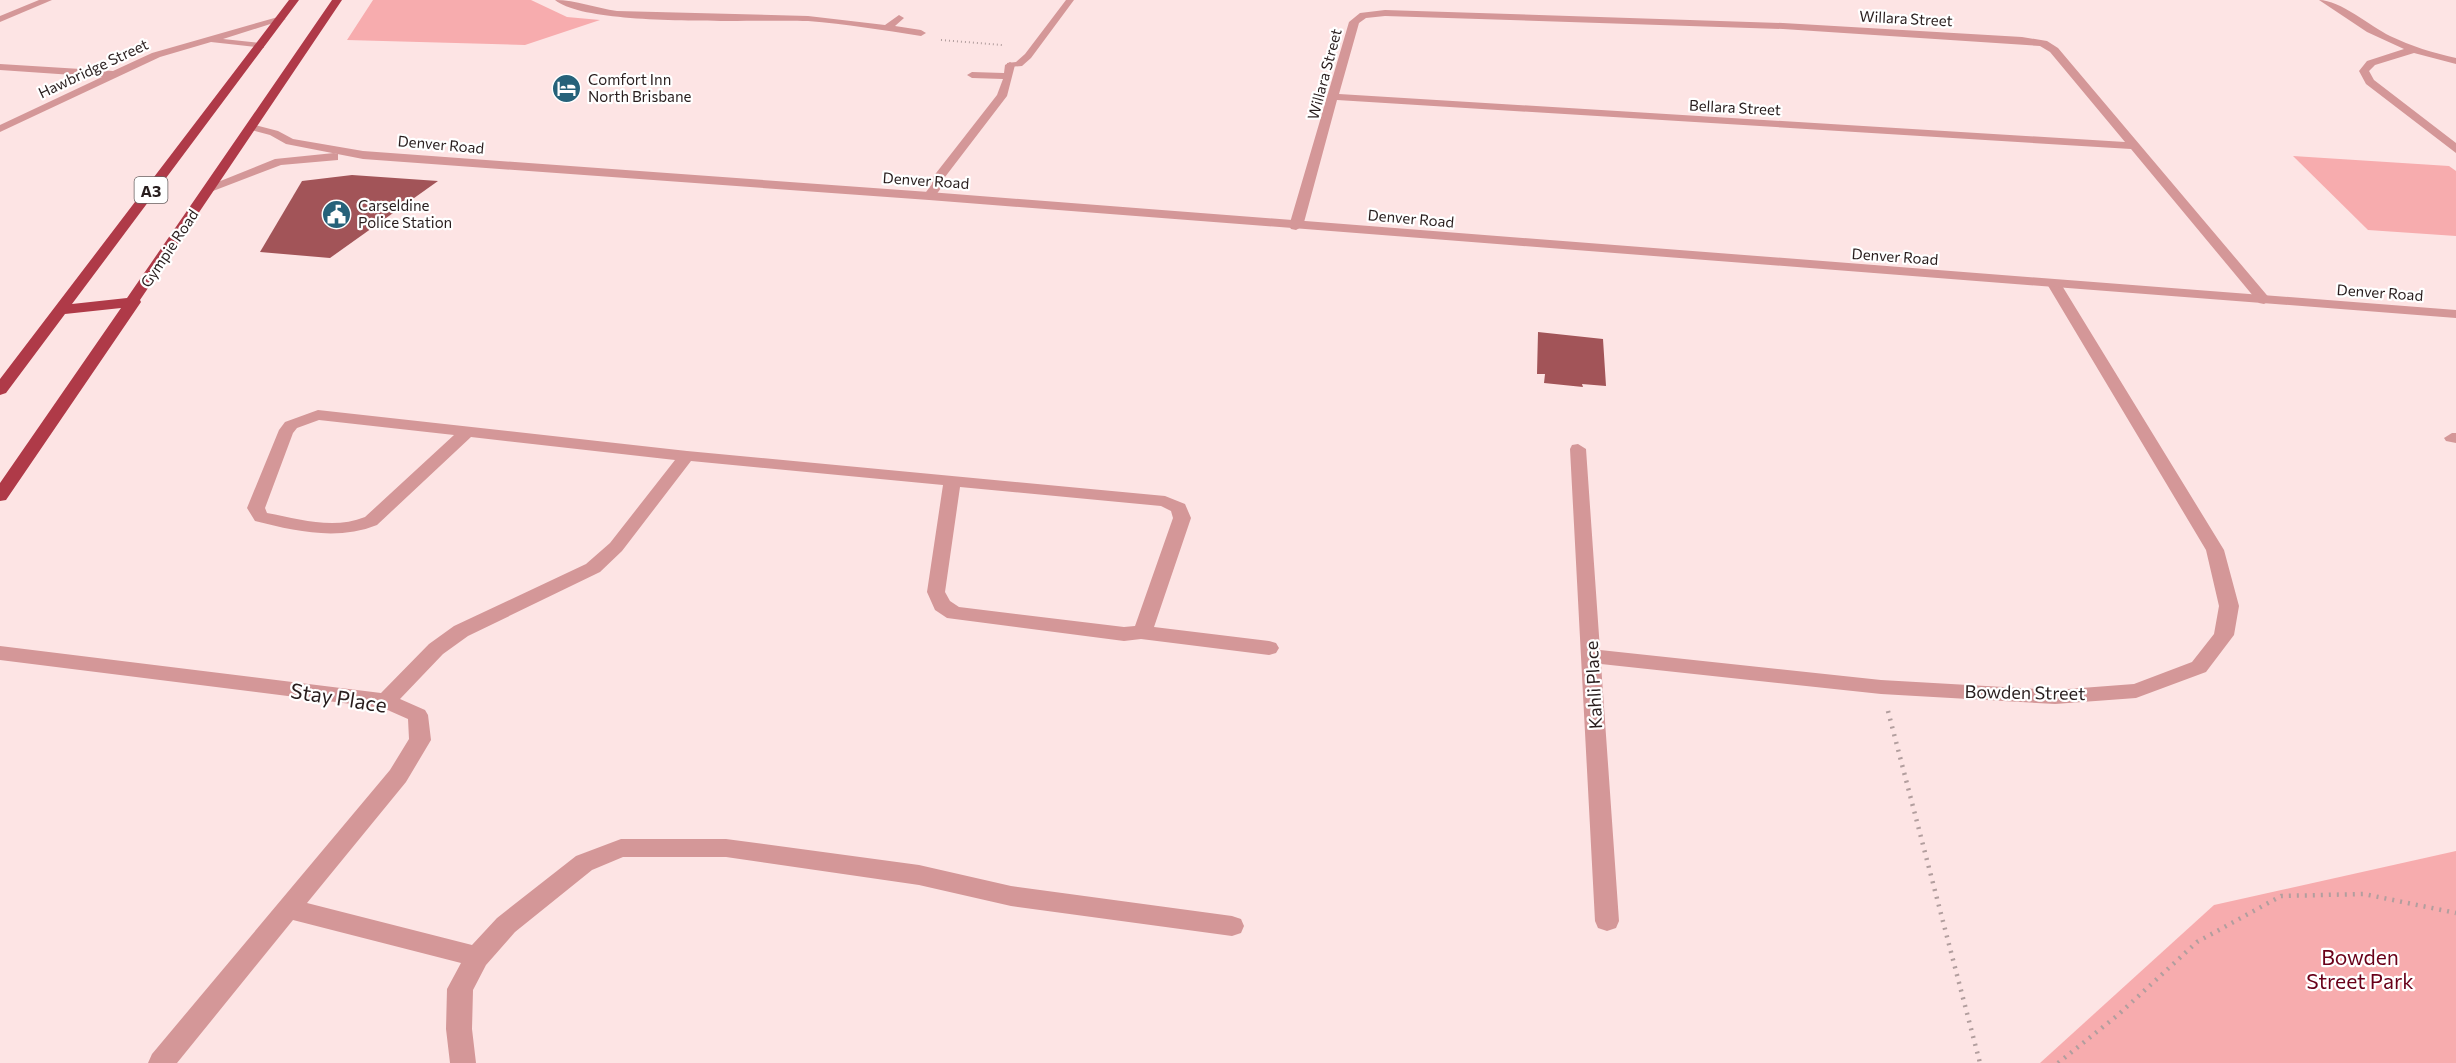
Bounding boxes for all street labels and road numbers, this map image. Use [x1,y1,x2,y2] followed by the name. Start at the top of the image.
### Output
[1859,7,1953,29] street label: Willara Street
[1303,26,1345,122] street label: Willara Street
[35,35,151,101] street label: Hawbridge Street
[1689,96,1781,118] street label: Bellara Street
[397,131,485,157] street label: Denver Road
[882,168,970,192] street label: Denver Road
[134,177,168,203] road number: A3
[1367,205,1455,231] street label: Denver Road
[136,206,202,290] street label: Gympie Road
[1851,244,1939,268] street label: Denver Road
[2336,280,2424,304] street label: Denver Road
[1580,640,1606,730] street label: Kahli Place
[289,677,389,717] street label: Stay Place
[1964,680,2086,704] street label: Bowden Street

